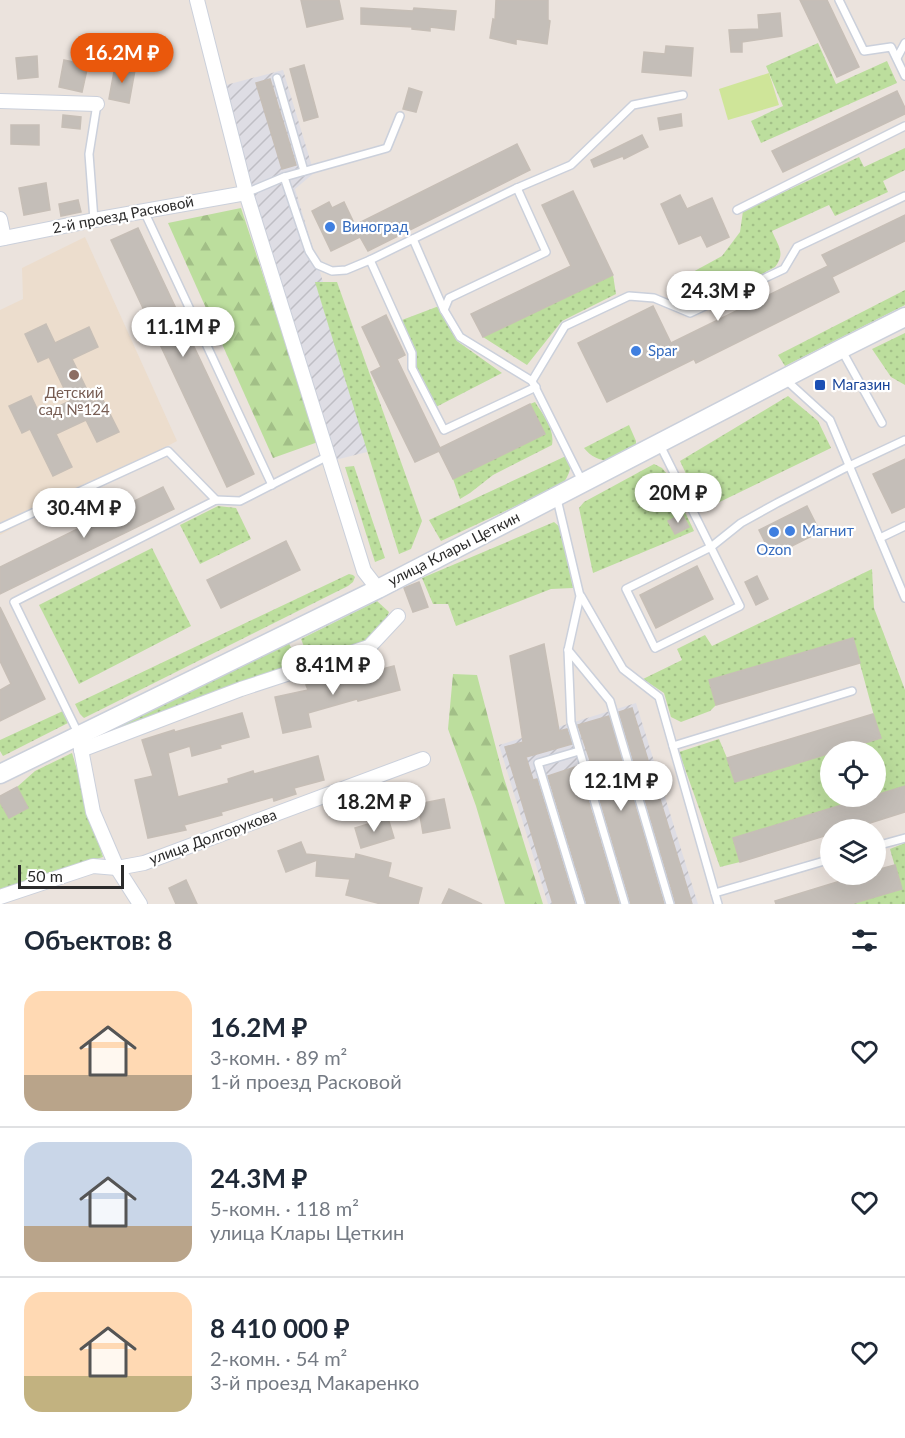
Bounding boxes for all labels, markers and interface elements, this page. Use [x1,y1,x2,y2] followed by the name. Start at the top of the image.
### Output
[67,33,177,84] pin: 16.2M ₽
[85,40,159,64] text: 16.2M ₽
[51,191,195,237] street label: 2-й проезд Расковой
[342,217,408,235] place label: Виноград
[323,220,337,234] marker: Виноград
[663,271,773,322] pin: 24.3M ₽
[681,278,755,302] text: 24.3M ₽
[128,307,238,358] pin: 11.1M ₽
[146,314,220,338] text: 11.1M ₽
[648,341,678,359] place label: Spar
[629,344,643,358] marker: Spar
[67,368,81,382] marker: Детский сад №124
[832,375,891,393] place label: Магазин
[813,378,827,392] marker: Магазин
[38,383,110,418] place label: Детский сад №124
[636,473,720,524] pin: 20M ₽
[649,480,707,504] text: 20M ₽
[29,488,139,539] pin: 30.4M ₽
[47,495,121,519] text: 30.4M ₽
[385,507,523,589] street label: улица Клары Цеткин
[802,521,854,539] place label: Магнит
[783,524,797,538] marker: Магнит
[767,525,781,539] marker: Ozon
[756,540,792,558] place label: Ozon
[278,645,388,696] pin: 8.41M ₽
[296,652,370,676] text: 8.41M ₽
[820,741,886,885] map controls
[820,741,886,807] button: locate
[566,761,676,812] pin: 12.1M ₽
[584,768,658,792] text: 12.1M ₽
[319,782,429,833] pin: 18.2M ₽
[337,789,411,813] text: 18.2M ₽
[146,805,279,867] street label: улица Долгорукова
[820,819,886,885] button: layers
[18,862,124,890] scale bar
[27,866,63,885] text: 50 m
[24,924,172,956] text: Объектов: 8
[848,924,881,957] icon: filters
[210,1011,307,1043] text: 16.2M ₽
[72,1015,144,1087] icon: home
[848,1035,881,1068] icon: heart
[210,1045,347,1069] text: 3-комн. · 89 m²
[210,1069,402,1093] text: 1-й проезд Расковой
[210,1162,307,1194] text: 24.3M ₽
[72,1166,144,1238] icon: home
[848,1186,881,1219] icon: heart
[210,1196,359,1220] text: 5-комн. · 118 m²
[210,1220,404,1244] text: улица Клары Цеткин
[210,1312,350,1344] text: 8 410 000 ₽
[72,1316,144,1388] icon: home
[848,1336,881,1369] icon: heart
[210,1346,347,1370] text: 2-комн. · 54 m²
[210,1370,419,1394] text: 3-й проезд Макаренко

